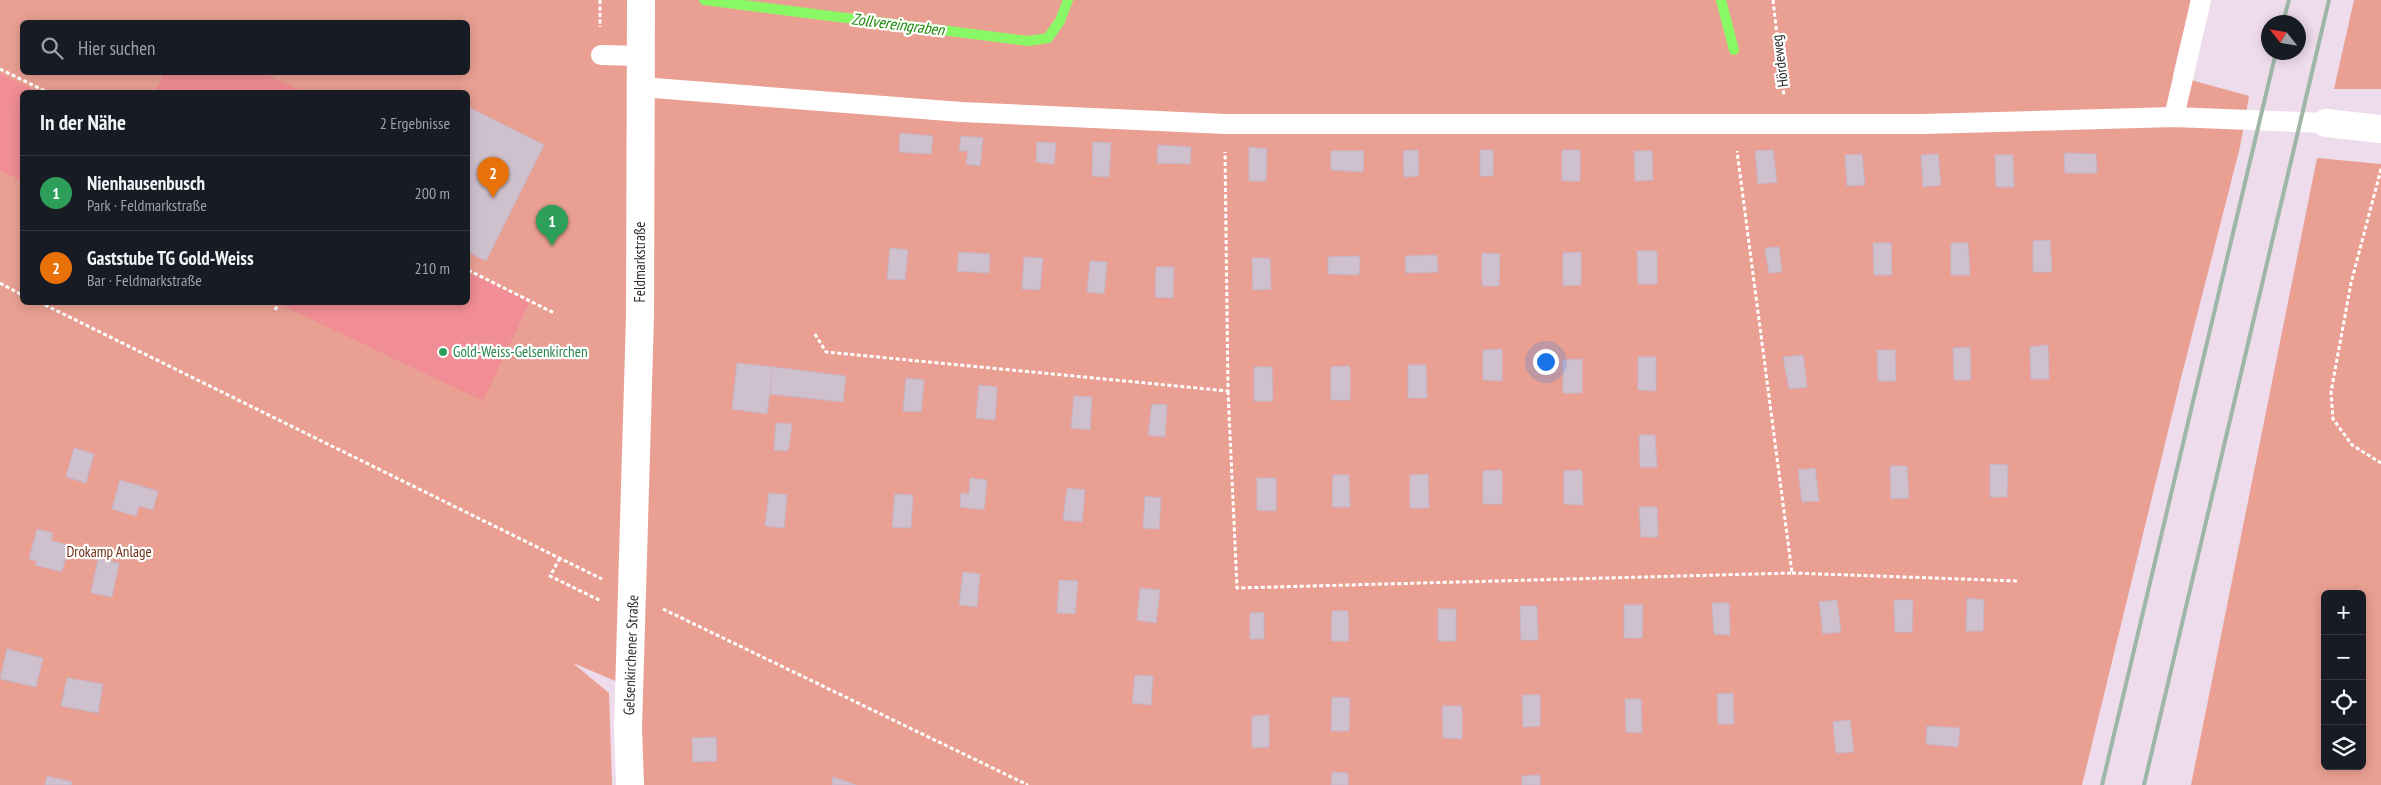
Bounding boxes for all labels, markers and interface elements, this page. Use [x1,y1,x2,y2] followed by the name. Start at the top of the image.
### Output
[850,8,947,40] water label: Zollvereingraben
[2261,15,2306,60] north arrow
[20,20,470,75] search box
[38,34,66,62] icon: search
[1767,34,1792,88] street label: Hördeweg
[78,36,155,60] text: Hier suchen
[40,109,126,136] text: In der Nähe
[380,113,450,133] text: 2 Ergebnisse
[477,157,509,198] pin: 2
[87,171,205,195] text: Nienhausenbusch
[52,183,60,203] text: 1
[415,183,450,203] text: 200 m
[87,195,207,215] text: Park · Feldmarkstraße
[536,205,568,246] pin: 1
[630,222,649,302] street label: Feldmarkstraße
[87,246,254,270] text: Gaststube TG Gold-Weiss
[52,258,60,278] text: 2
[415,258,450,278] text: 210 m
[87,270,202,290] text: Bar · Feldmarkstraße
[453,342,587,361] place label: Gold-Weiss-Gelsenkirchen
[437,346,449,358] marker: Gold-Weiss-Gelsenkirchen
[1533,349,1559,375] your location
[66,542,152,561] park label: Drokamp Anlage
[2321,590,2366,770] map controls
[2321,590,2366,635] button: +
[619,594,642,716] street label: Gelsenkirchener Straße
[2321,635,2366,680] button: −
[2321,680,2366,725] button: locate
[2321,725,2366,770] button: layers

